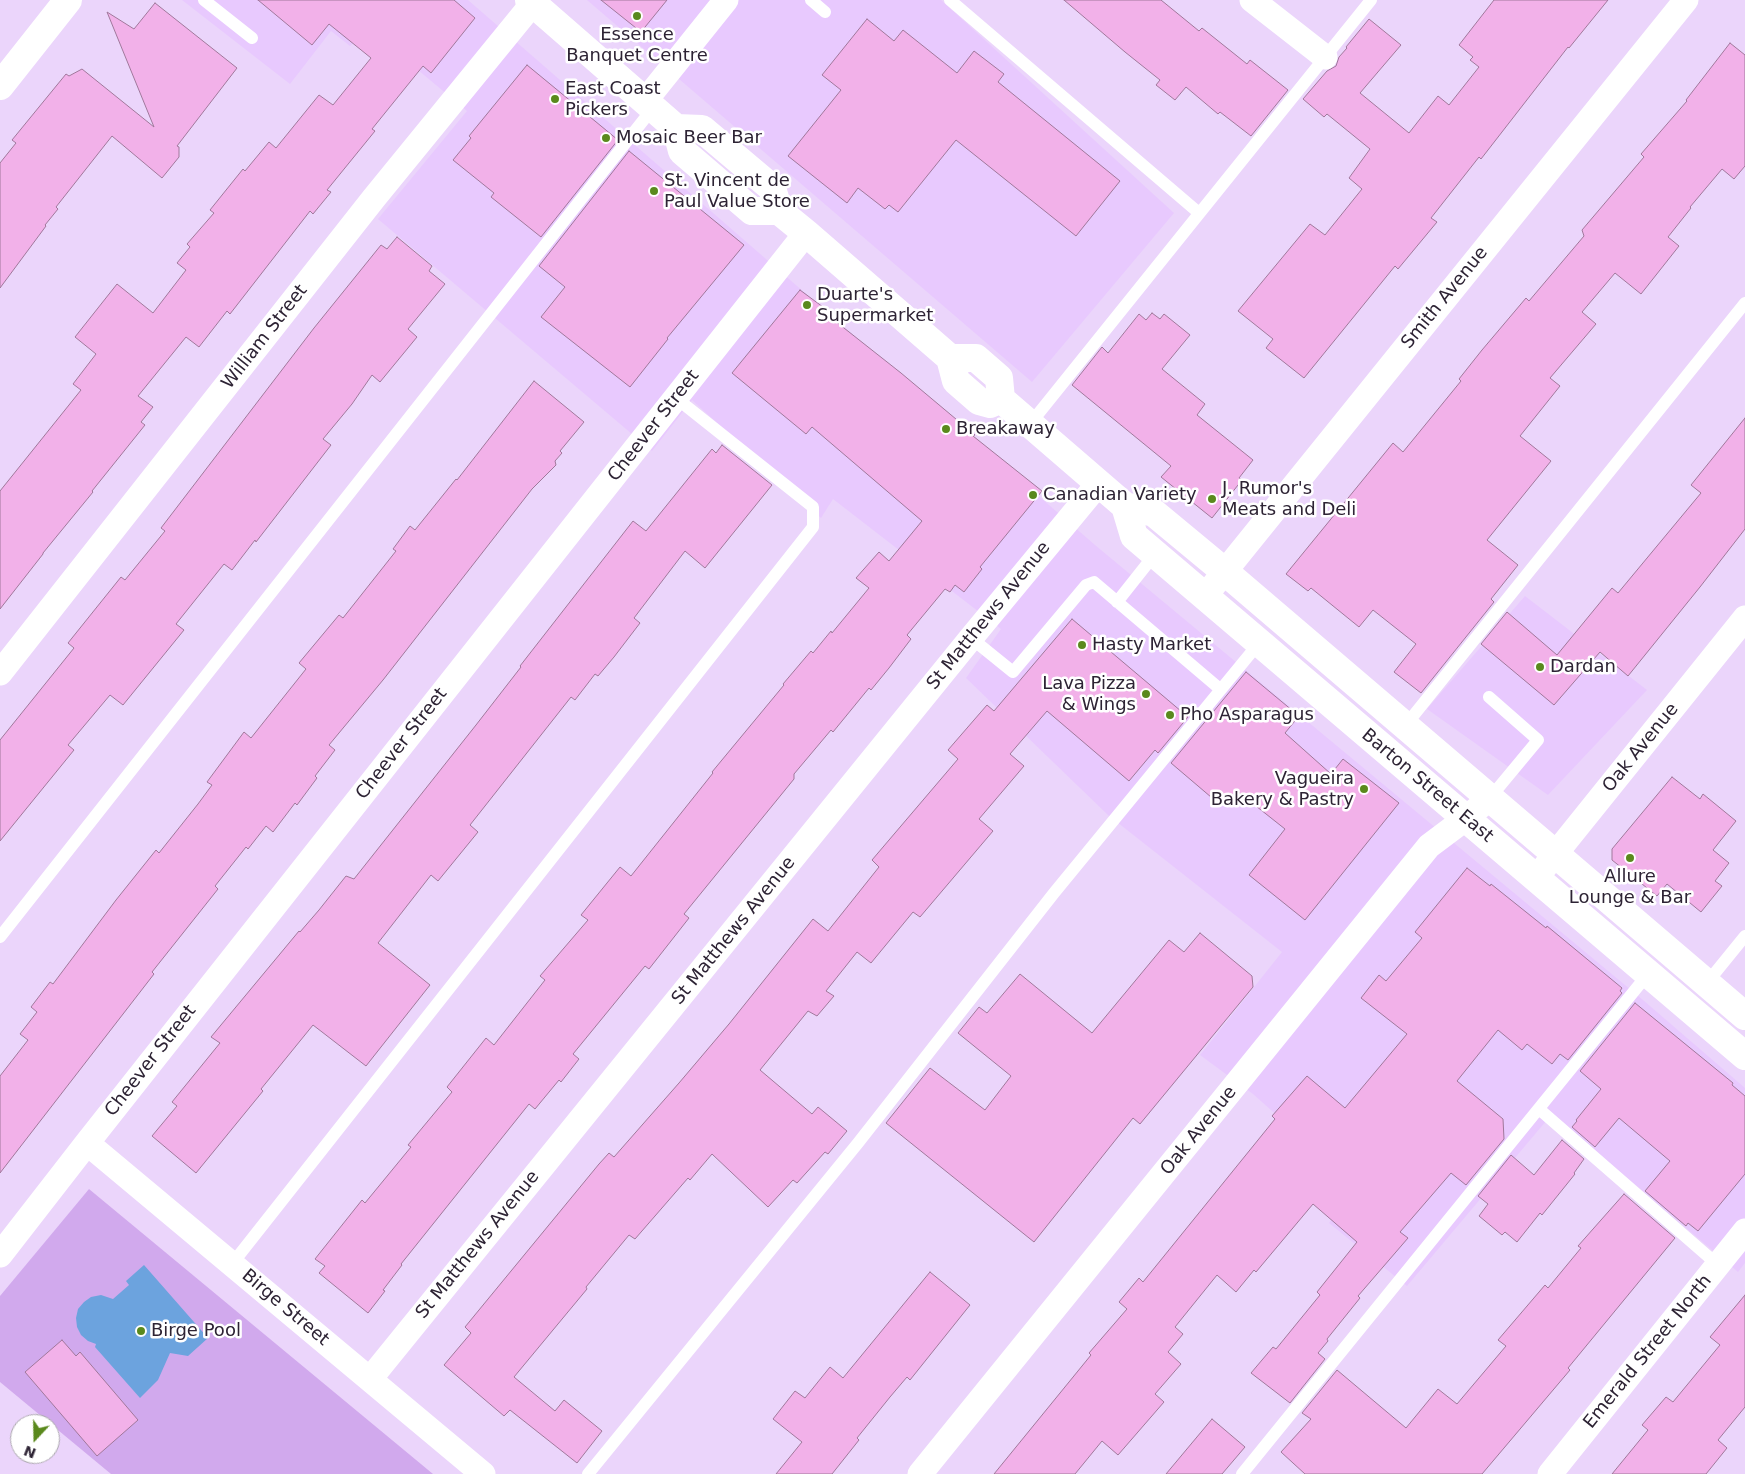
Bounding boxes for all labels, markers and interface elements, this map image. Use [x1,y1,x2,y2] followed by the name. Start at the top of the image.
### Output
[631,10,643,22] marker: Essence Banquet Centre
[566,24,708,66] place label: Essence Banquet Centre
[565,78,661,120] place label: East Coast Pickers
[549,93,561,105] marker: East Coast Pickers
[616,127,762,149] place label: Mosaic Beer Bar
[600,132,612,144] marker: Mosaic Beer Bar
[664,170,810,212] place label: St. Vincent de Paul Value Store
[648,185,660,197] marker: St. Vincent de Paul Value Store
[1397,243,1493,353] street label: Smith Avenue
[218,281,312,393] street label: William Street
[817,284,933,326] place label: Duarte's Supermarket
[801,299,813,311] marker: Duarte's Supermarket
[604,366,704,486] street label: Cheever Street
[956,418,1055,440] place label: Breakaway
[940,423,952,435] marker: Breakaway
[1222,478,1356,520] place label: J. Rumor's Meats and Deli
[1043,484,1197,506] place label: Canadian Variety
[1027,489,1039,501] marker: Canadian Variety
[1206,493,1218,505] marker: J. Rumor's Meats and Deli
[923,538,1055,694] street label: St Matthews Avenue
[1092,634,1211,656] place label: Hasty Market
[1076,639,1088,651] marker: Hasty Market
[1550,656,1616,678] place label: Dardan
[1534,661,1546,673] marker: Dardan
[1042,673,1136,716] place label: Lava Pizza & Wings
[352,684,452,804] street label: Cheever Street
[1140,688,1152,700] marker: Lava Pizza & Wings
[1599,699,1683,797] street label: Oak Avenue
[1180,704,1314,726] place label: Pho Asparagus
[1164,709,1176,721] marker: Pho Asparagus
[1357,725,1497,847] street label: Barton Street East
[1211,768,1354,811] place label: Vagueira Bakery & Pastry
[1358,783,1370,795] marker: Vagueira Bakery & Pastry
[1624,852,1636,864] marker: Allure Lounge & Bar
[668,853,800,1009] street label: St Matthews Avenue
[1569,866,1691,909] place label: Allure Lounge & Bar
[101,1001,201,1121] street label: Cheever Street
[1157,1082,1241,1180] street label: Oak Avenue
[412,1167,544,1323] street label: St Matthews Avenue
[237,1265,333,1351] street label: Birge Street
[1579,1271,1717,1433] street label: Emerald Street North
[151,1320,241,1342] place label: Birge Pool
[135,1325,147,1337] marker: Birge Pool
[10,1414,60,1464] north arrow
[22,1443,38,1462] text: N

